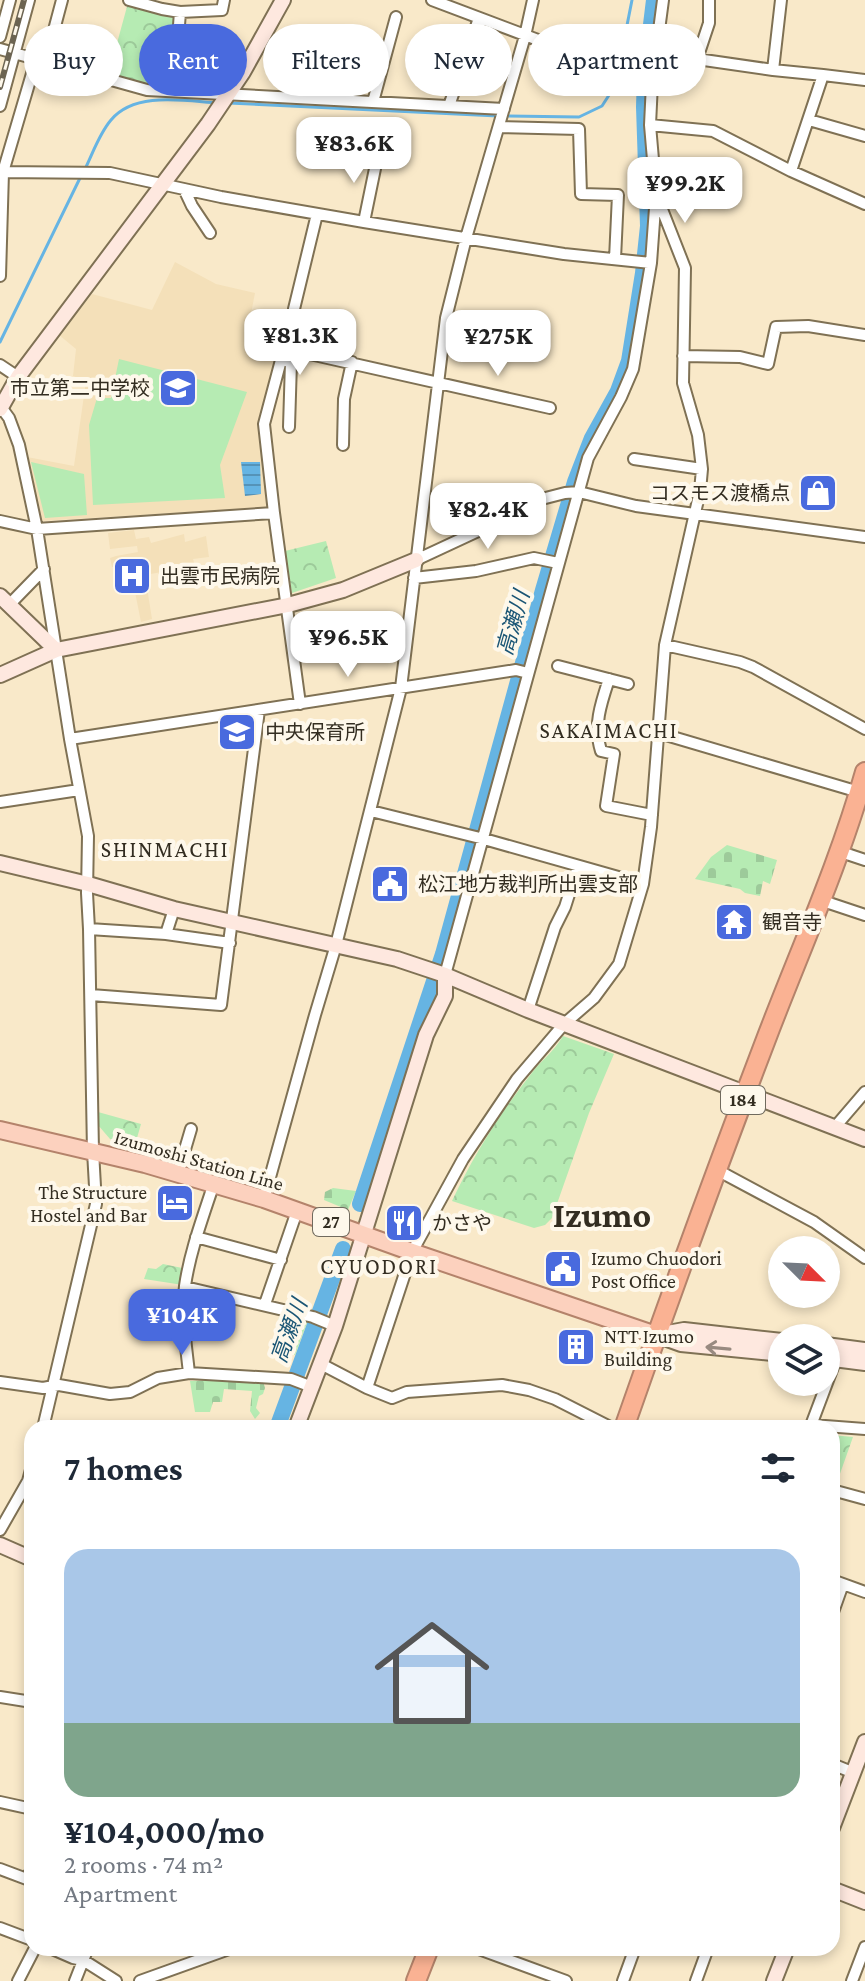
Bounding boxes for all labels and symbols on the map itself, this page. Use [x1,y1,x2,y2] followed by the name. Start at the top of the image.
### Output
[289,117,419,185] pin: ¥83.6K
[620,157,750,225] pin: ¥99.2K
[235,309,365,377] pin: ¥81.3K
[442,310,554,378] pin: ¥275K
[157,367,199,409] school or university icon: 市立第二中学校
[10,377,150,399] place label: 市立第二中学校
[797,472,839,514] shop icon: コスモス渡橋点
[650,482,790,504] place label: コスモス渡橋点
[423,483,553,551] pin: ¥82.4K
[111,555,153,597] hospital icon: 出雲市民病院
[160,565,280,587] place label: 出雲市民病院
[492,586,535,658] water label: 高瀬川
[283,611,413,679] pin: ¥96.5K
[216,711,258,753] school or university icon: 中央保育所
[540,718,678,743] district label: SAKAIMACHI
[265,721,365,743] place label: 中央保育所
[101,837,229,862] district label: SHINMACHI
[369,863,411,905] public building icon: 松江地方裁判所出雲支部
[418,873,638,895] place label: 松江地方裁判所出雲支部
[713,901,755,943] temple icon: 観音寺
[762,911,822,933] place label: 観音寺
[721,1086,765,1114] road number: 184
[112,1125,286,1195] street label: Izumoshi Station Line
[30,1181,147,1226] place label: The Structure Hostel and Bar
[154,1182,196,1224] hotel icon: The Structure Hostel and Bar
[553,1195,651,1235] district label: Izumo
[383,1202,425,1244] restaurant icon: かさや
[313,1208,349,1236] road number: 27
[432,1212,492,1234] place label: かさや
[768,1236,840,1308] north arrow
[591,1247,722,1292] place label: Izumo Chuodori Post Office
[542,1248,584,1290] public building icon: Izumo Chuodori Post Office
[320,1254,438,1279] district label: CYUODORI
[126,1289,238,1357] pin: ¥104K
[266,1294,313,1366] water label: 高瀬川
[604,1325,694,1371] place label: NTT Izumo Building
[555,1326,597,1368] building icon: NTT Izumo Building
[705,1340,732,1355] one-way arrow

